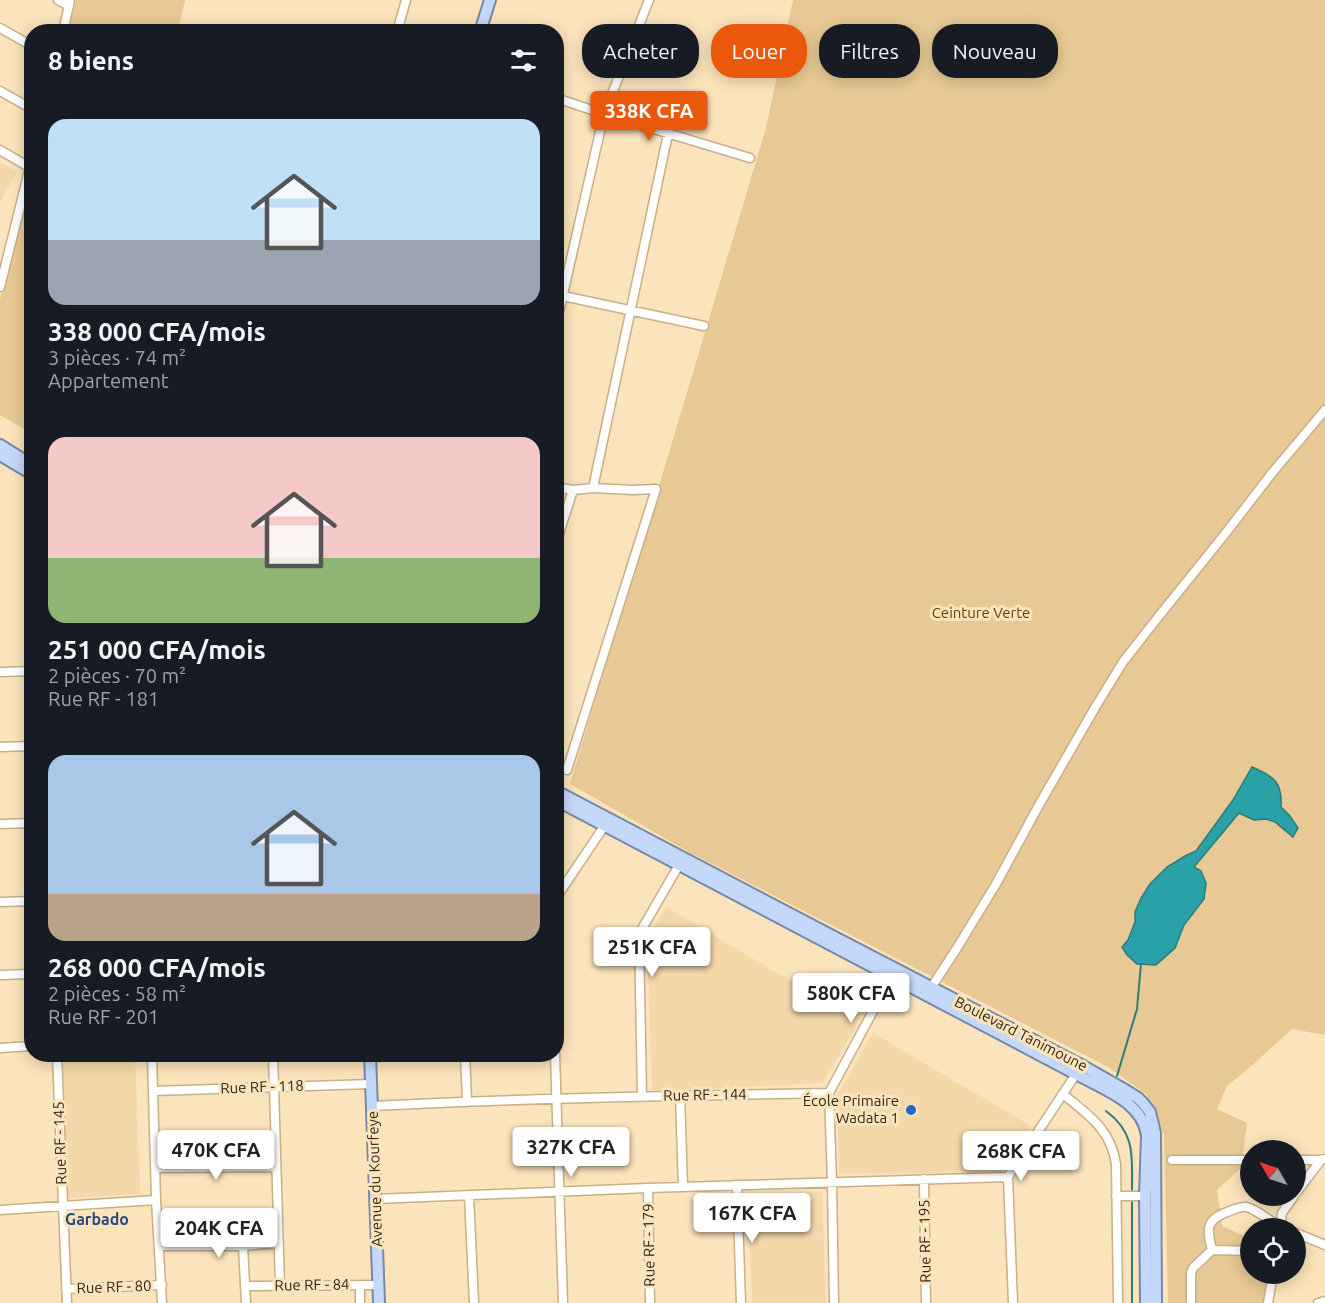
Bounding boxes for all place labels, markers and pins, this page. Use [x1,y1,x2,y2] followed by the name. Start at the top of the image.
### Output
[587,91,711,142] pin: 338K CFA
[590,927,714,978] pin: 251K CFA
[789,973,913,1024] pin: 580K CFA
[803,1092,899,1126] place label: École Primaire Wadata 1
[904,1103,918,1117] marker: École Primaire Wadata 1
[509,1127,633,1178] pin: 327K CFA
[154,1130,278,1181] pin: 470K CFA
[959,1131,1083,1182] pin: 268K CFA
[690,1193,814,1244] pin: 167K CFA
[157,1208,281,1259] pin: 204K CFA

